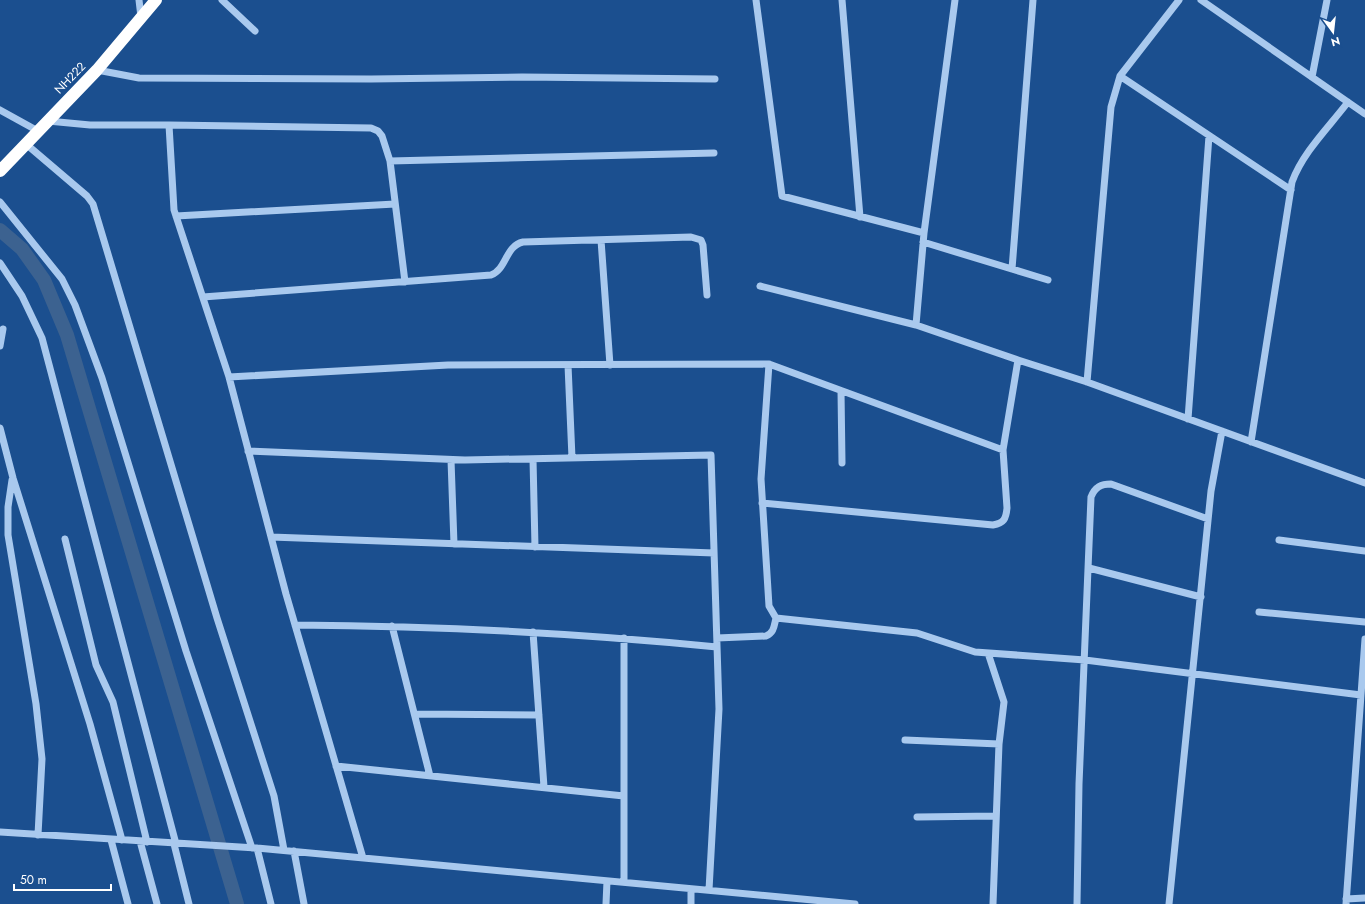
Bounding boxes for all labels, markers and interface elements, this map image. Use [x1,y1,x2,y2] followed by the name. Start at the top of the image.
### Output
[1313,12,1353,52] north arrow
[1329,33,1342,51] text: N
[50,58,90,98] street label: NH222
[14,866,111,892] scale bar
[20,871,47,889] text: 50 m

